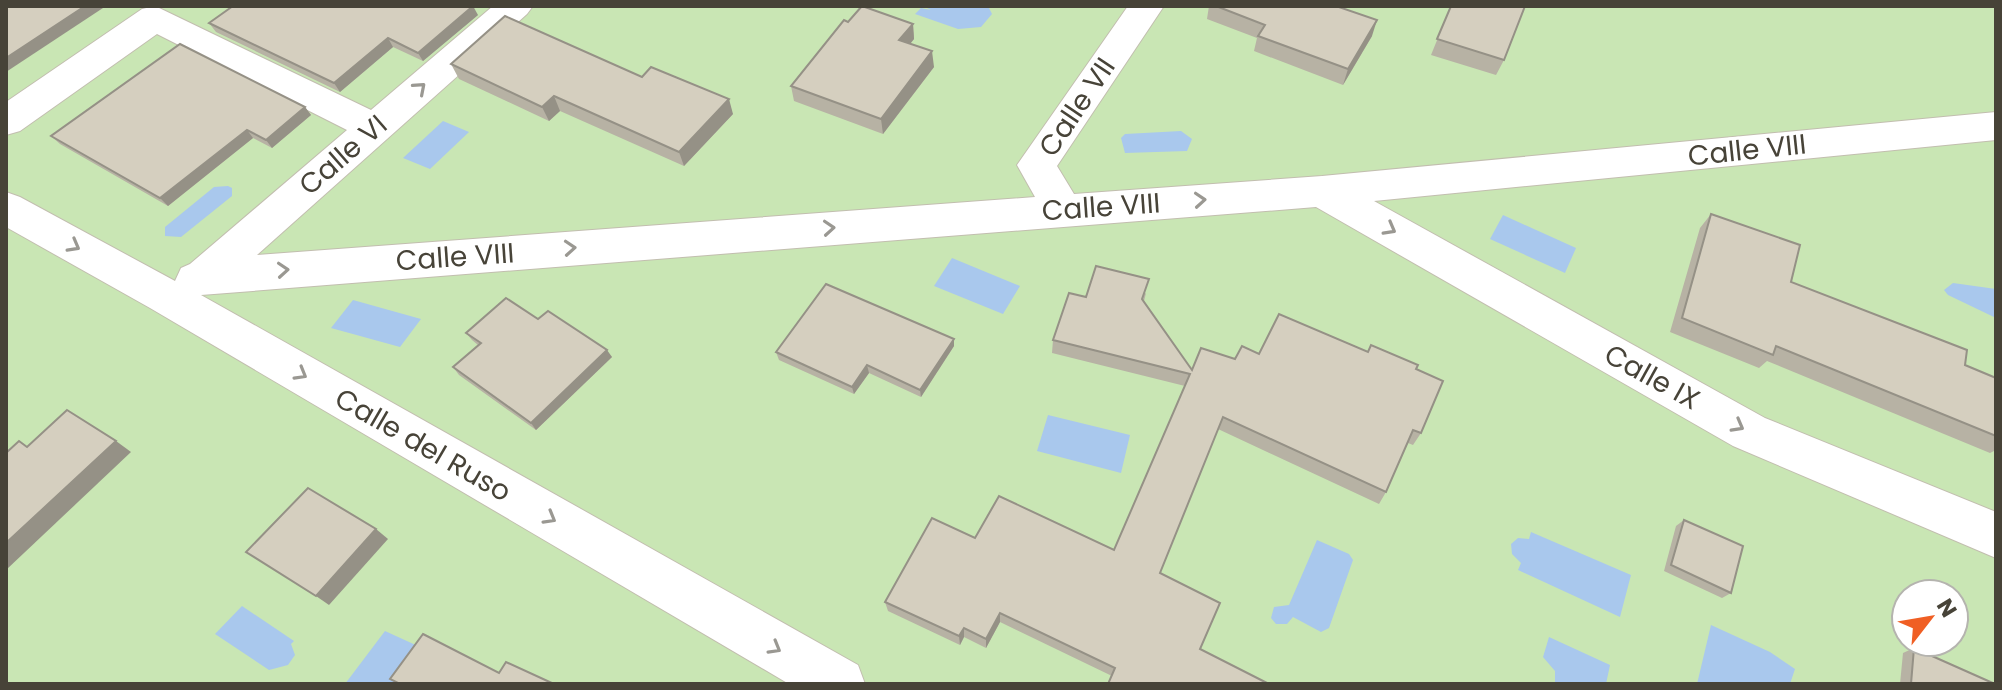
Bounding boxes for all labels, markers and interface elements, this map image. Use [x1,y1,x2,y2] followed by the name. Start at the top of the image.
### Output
[1030,50,1124,164] street label: Calle VII
[410,83,425,98] one-way arrow
[291,106,395,204] street label: Calle VI
[1686,124,1808,176] street label: Calle VIII
[1040,183,1162,231] street label: Calle VIII
[1194,192,1207,209] one-way arrow
[1381,219,1395,235] one-way arrow
[823,220,836,237] one-way arrow
[394,233,516,281] street label: Calle VIII
[66,236,80,252] one-way arrow
[564,240,577,257] one-way arrow
[277,262,290,279] one-way arrow
[1597,335,1707,419] street label: Calle IX
[292,364,306,380] one-way arrow
[328,379,518,511] street label: Calle del Ruso
[1729,416,1744,432] one-way arrow
[541,508,556,524] one-way arrow
[1890,578,1970,658] north arrow
[1929,593,1964,623] text: N
[766,638,781,654] one-way arrow

